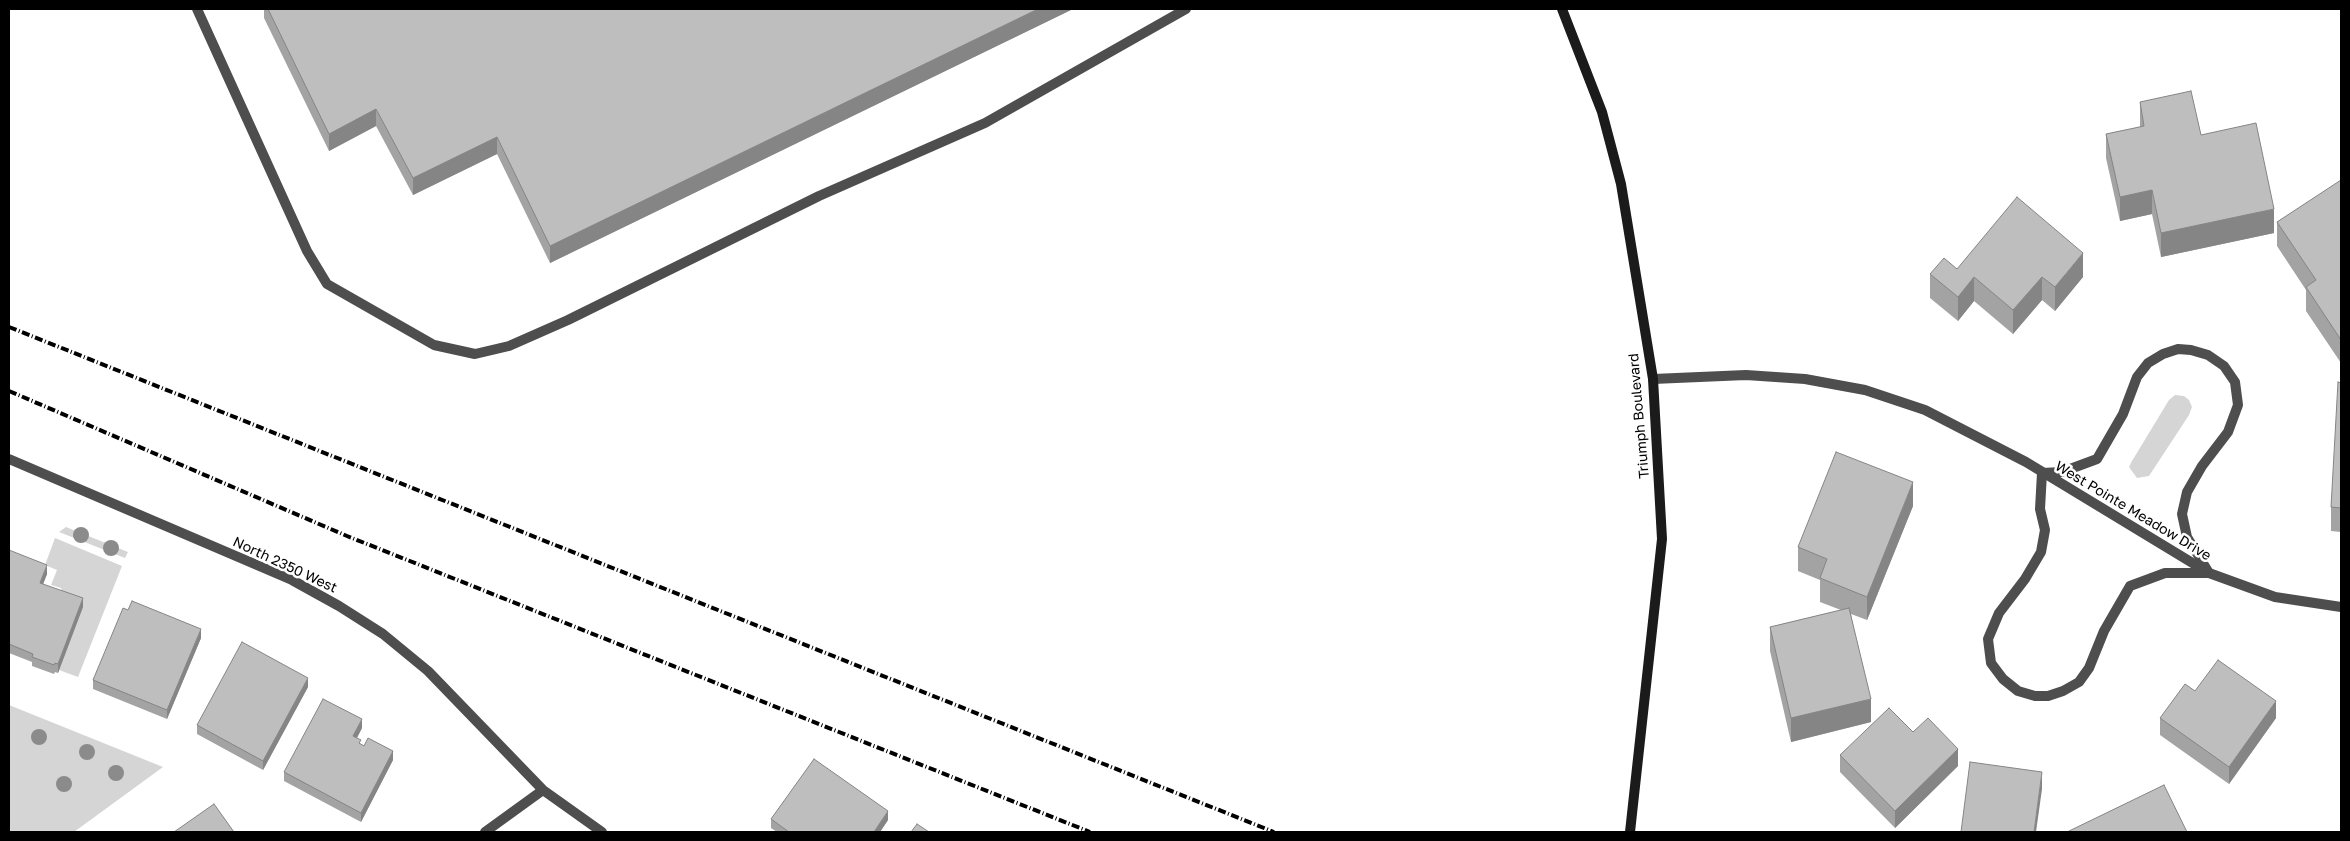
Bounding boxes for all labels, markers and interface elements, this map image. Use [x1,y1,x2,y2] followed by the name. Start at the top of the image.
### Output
[1625,353,1653,479] street label: Triumph Boulevard
[2052,458,2214,564] street label: West Pointe Meadow Drive
[230,533,340,597] street label: North 2350 West

